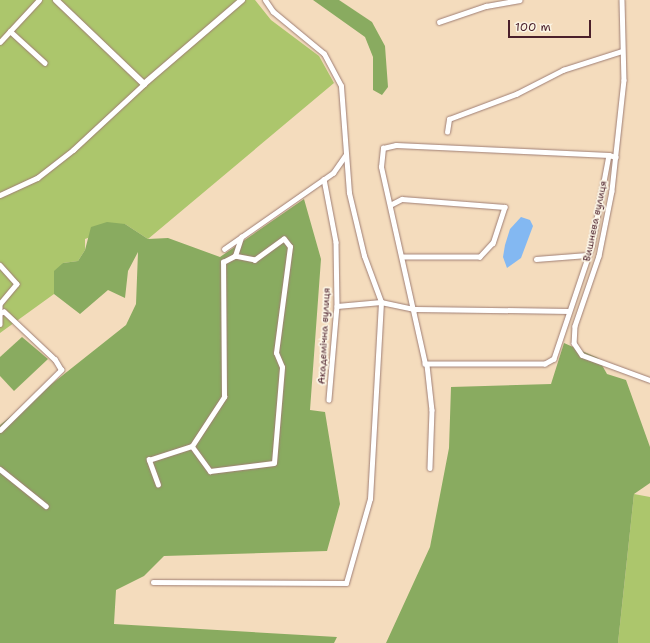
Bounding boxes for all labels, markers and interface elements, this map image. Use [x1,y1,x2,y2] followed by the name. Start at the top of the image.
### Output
[510,12,593,38] scale bar
[515,19,551,35] text: 100 m
[581,180,609,262] street label: Вишнева вулиця
[315,287,333,385] street label: Академічна вулиця

